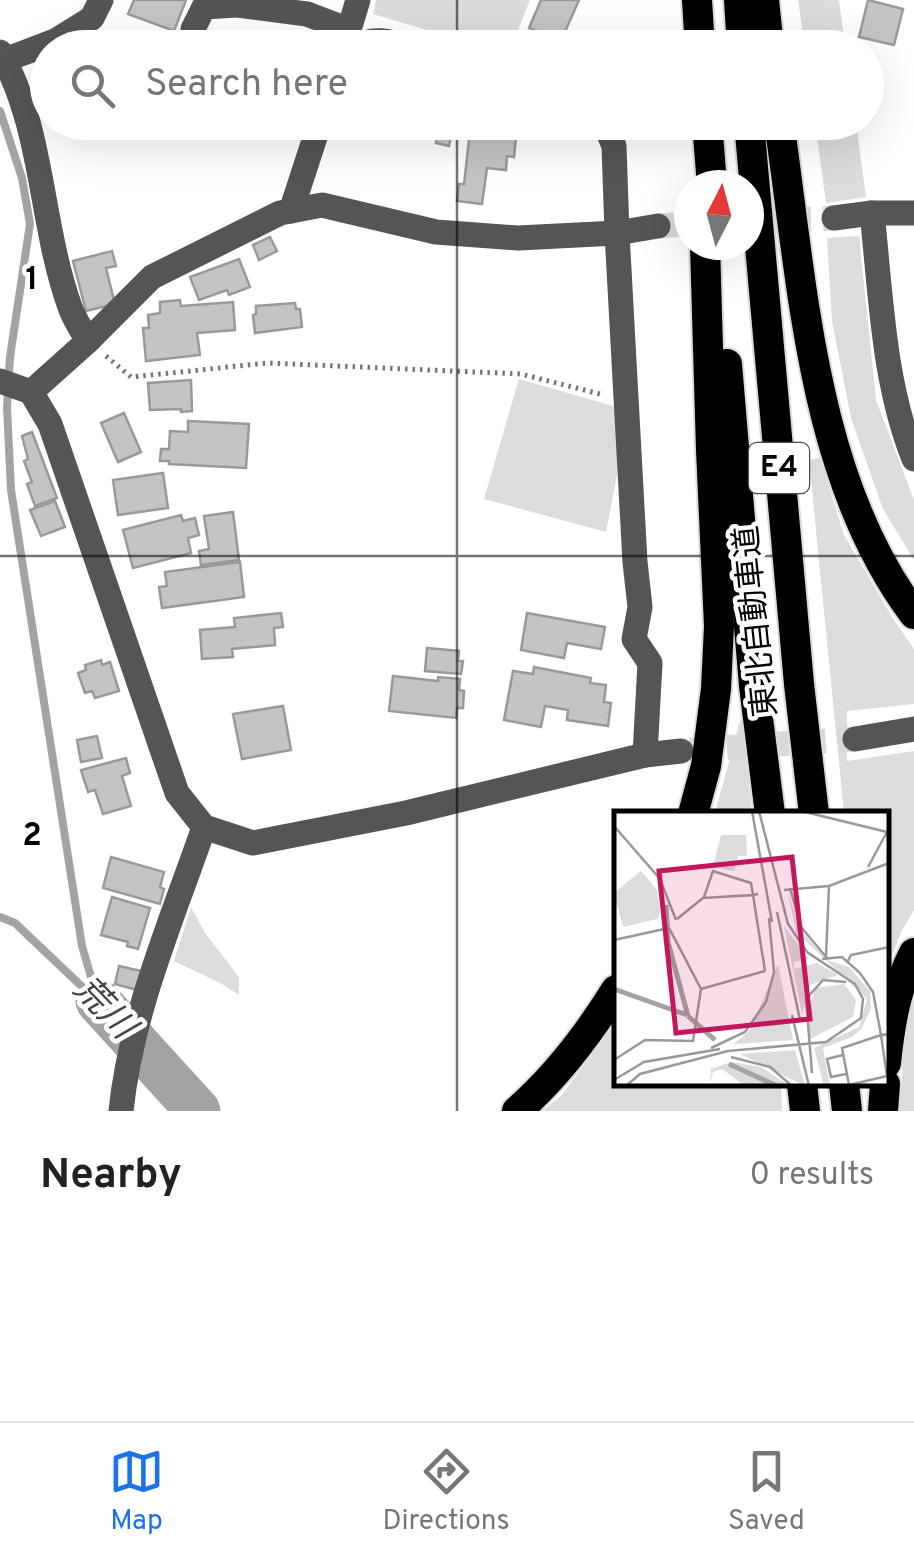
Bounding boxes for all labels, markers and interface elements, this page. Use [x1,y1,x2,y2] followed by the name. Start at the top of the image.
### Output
[30,30,884,140] search box
[65,58,120,113] icon: search
[145,61,348,110] text: Search here
[674,170,764,260] north arrow
[26,261,38,301] text: 1
[749,443,809,493] road number: E4
[728,523,788,719] street label: 東北自動車道
[614,811,889,1086] inset map
[22,817,42,857] text: 2
[63,969,146,1052] water label: 荒川
[40,1150,182,1203] text: Nearby
[749,1156,874,1196] text: 0 results
[109,1444,164,1540] tab: Map
[382,1444,510,1540] tab: Directions
[728,1444,805,1540] tab: Saved

